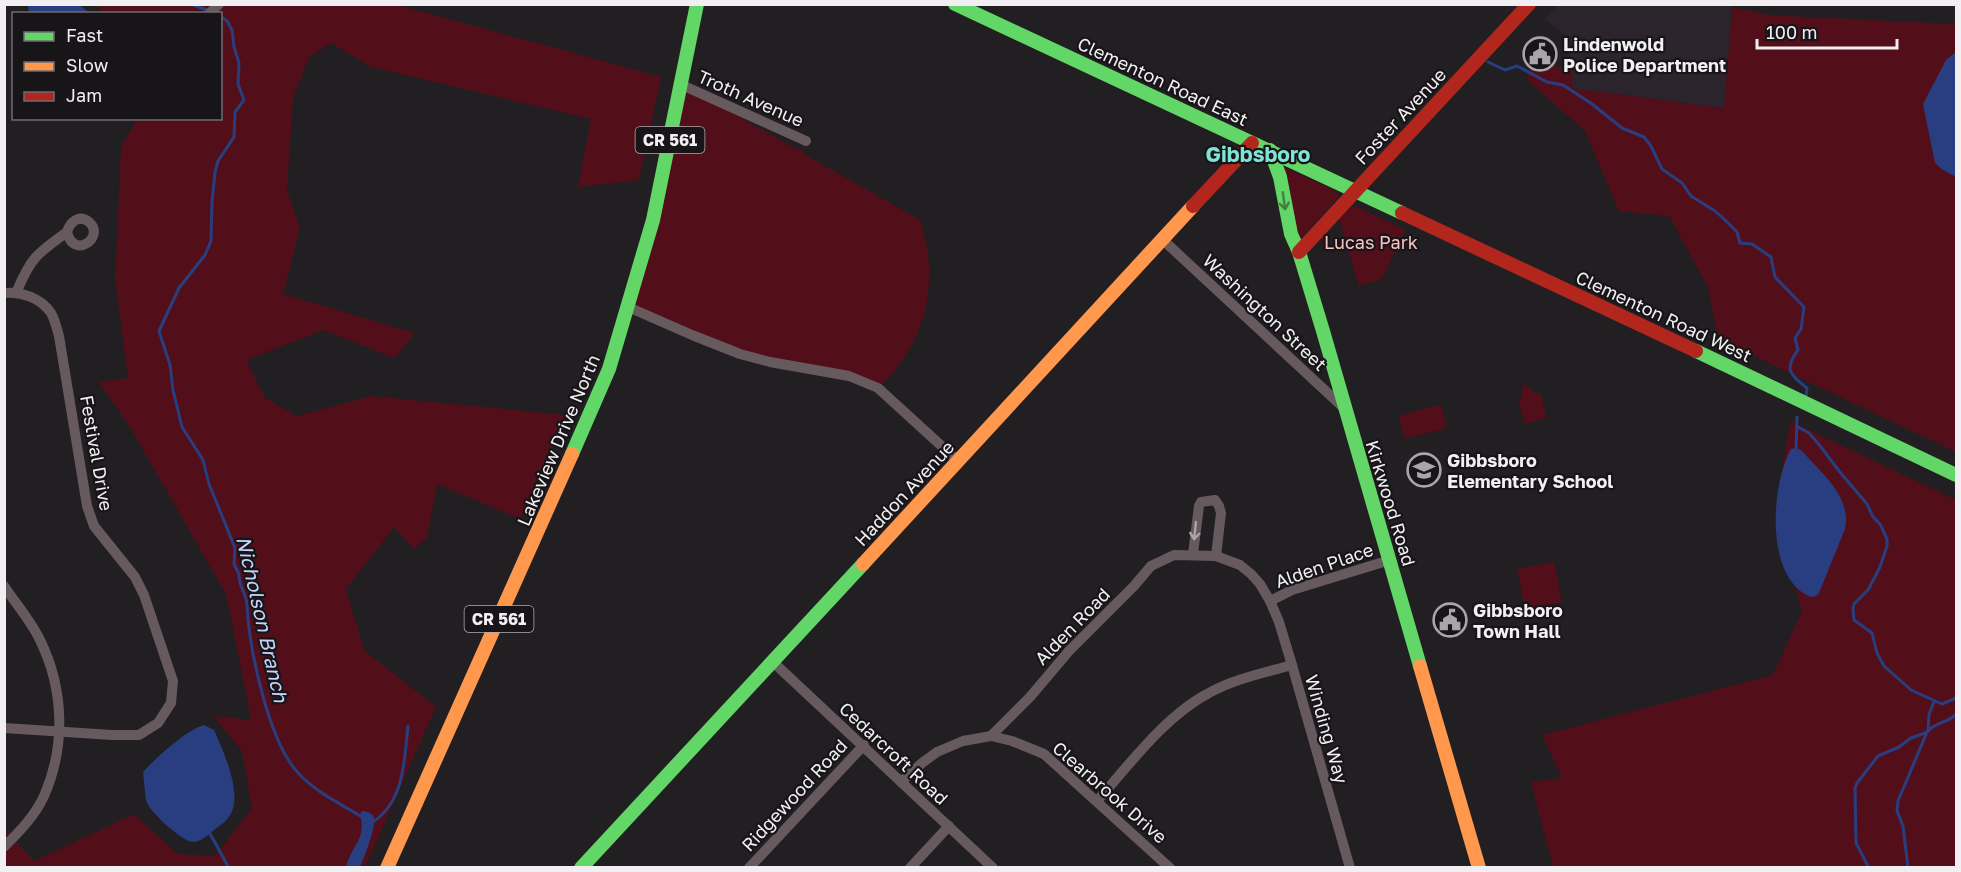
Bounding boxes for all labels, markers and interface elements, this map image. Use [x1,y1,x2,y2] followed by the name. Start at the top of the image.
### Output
[12,12,222,120] legend
[1757,12,1896,50] scale bar
[1766,21,1817,43] text: 100 m
[66,24,103,46] text: Fast
[1074,32,1252,130] street label: Clementon Road East
[1563,33,1726,76] place label: Lindenwold Police Department
[1522,36,1558,72] public building icon: Lindenwold Police Department
[66,54,109,76] text: Slow
[1350,63,1450,169] street label: Foster Avenue
[695,65,807,131] street label: Troth Avenue
[66,84,102,106] text: Jam
[636,127,704,153] road number: CR 561
[1206,141,1310,167] district label: Gibbsboro
[1279,191,1290,211] one-way arrow
[1324,231,1418,253] park label: Lucas Park
[1199,249,1331,375] street label: Washington Street
[1573,266,1755,366] street label: Clementon Road West
[512,351,604,529] street label: Lakeview Drive North
[76,393,118,513] street label: Festival Drive
[850,436,958,550] street label: Haddon Avenue
[1361,437,1421,569] street label: Kirkwood Road
[1447,449,1613,492] place label: Gibbsboro Elementary School
[1406,452,1442,488] school or university icon: Gibbsboro Elementary School
[1189,520,1200,540] one-way arrow
[232,534,294,705] water label: Nicholson Branch
[1272,538,1376,592] street label: Alden Place
[1030,583,1114,669] street label: Alden Road
[1473,599,1563,642] place label: Gibbsboro Town Hall
[1432,602,1468,638] public building icon: Gibbsboro Town Hall
[464,606,534,632] road number: CR 561
[1301,672,1353,786] street label: Winding Way
[835,697,953,809] street label: Cedarcroft Road
[736,734,852,856] street label: Ridgewood Road
[1048,736,1172,848] street label: Clearbrook Drive

